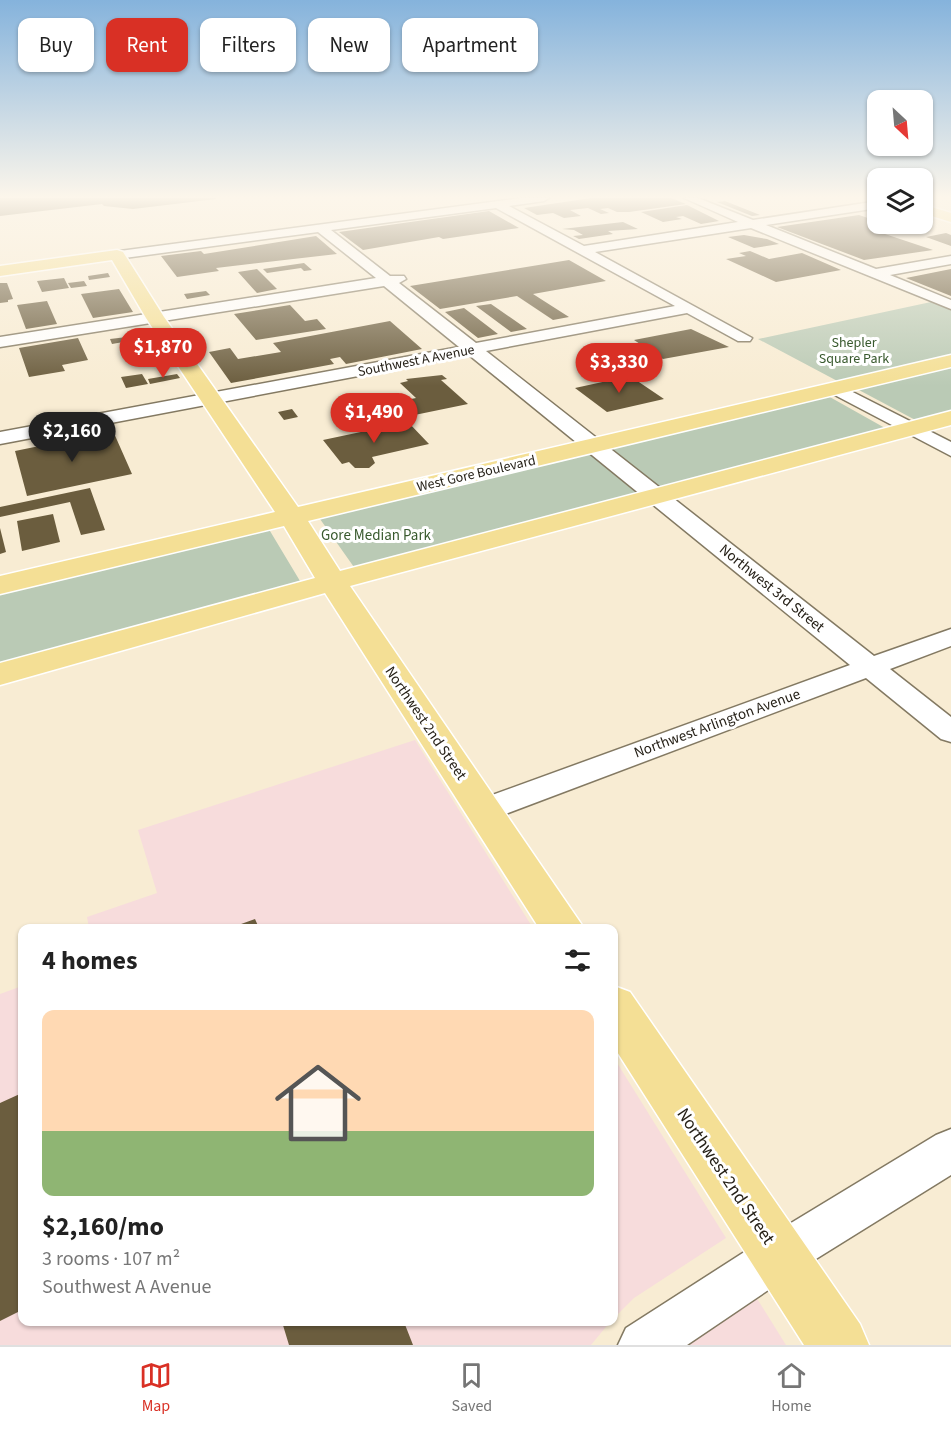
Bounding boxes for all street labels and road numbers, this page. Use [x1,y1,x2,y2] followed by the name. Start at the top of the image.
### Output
[356,340,476,382] street label: Southwest A Avenue
[415,451,538,497] street label: West Gore Boulevard
[715,539,829,637] street label: Northwest 3rd Street
[380,662,471,784] street label: Northwest 2nd Street
[631,684,803,763] street label: Northwest Arlington Avenue
[671,1103,781,1249] street label: Northwest 2nd Street

